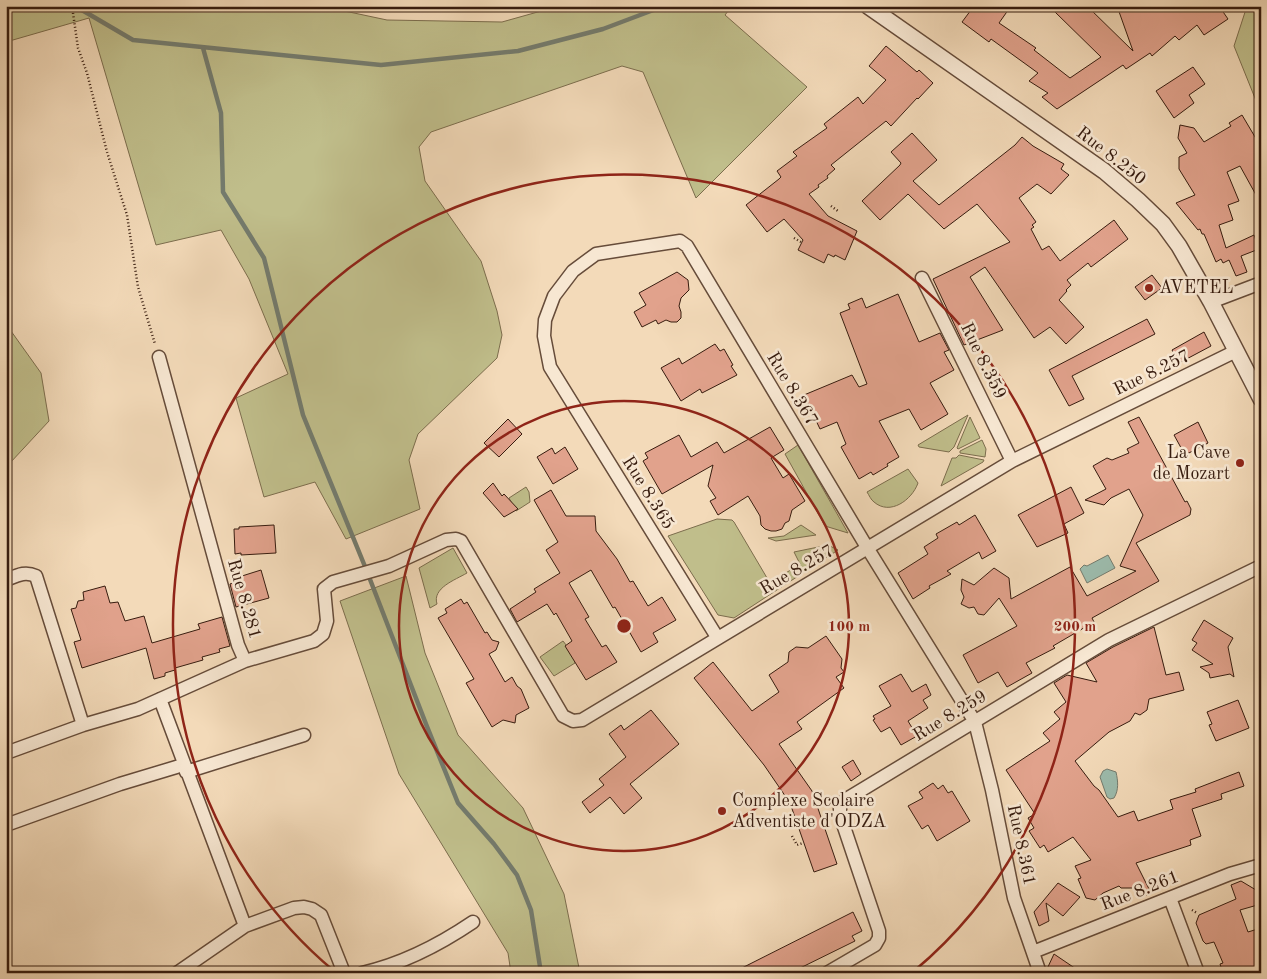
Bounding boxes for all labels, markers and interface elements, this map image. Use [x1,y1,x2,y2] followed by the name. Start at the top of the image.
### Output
[1073,123,1149,189] street label: Rue 8.250
[1159,279,1233,297] place label: AVETEL
[1143,282,1155,294] marker: AVETEL
[957,320,1009,402] street label: Rue 8.359
[1111,347,1193,399] street label: Rue 8.257
[763,349,821,429] street label: Rue 8.367
[1153,444,1230,483] place label: La Cave de Mozart
[618,453,678,533] street label: Rue 8.365
[1234,457,1246,469] marker: La Cave de Mozart
[757,542,837,598] street label: Rue 8.257
[224,557,264,641] street label: Rue 8.281
[615,617,633,635] centre of rings
[828,620,870,635] text: 100 m
[1054,620,1096,635] text: 200 m
[910,687,990,745] street label: Rue 8.259
[732,792,887,831] place label: Complexe Scolaire Adventiste d'ODZA
[1004,803,1038,887] street label: Rue 8.361
[716,805,728,817] marker: Complexe Scolaire Adventiste d'ODZA
[1098,868,1182,914] street label: Rue 8.261

